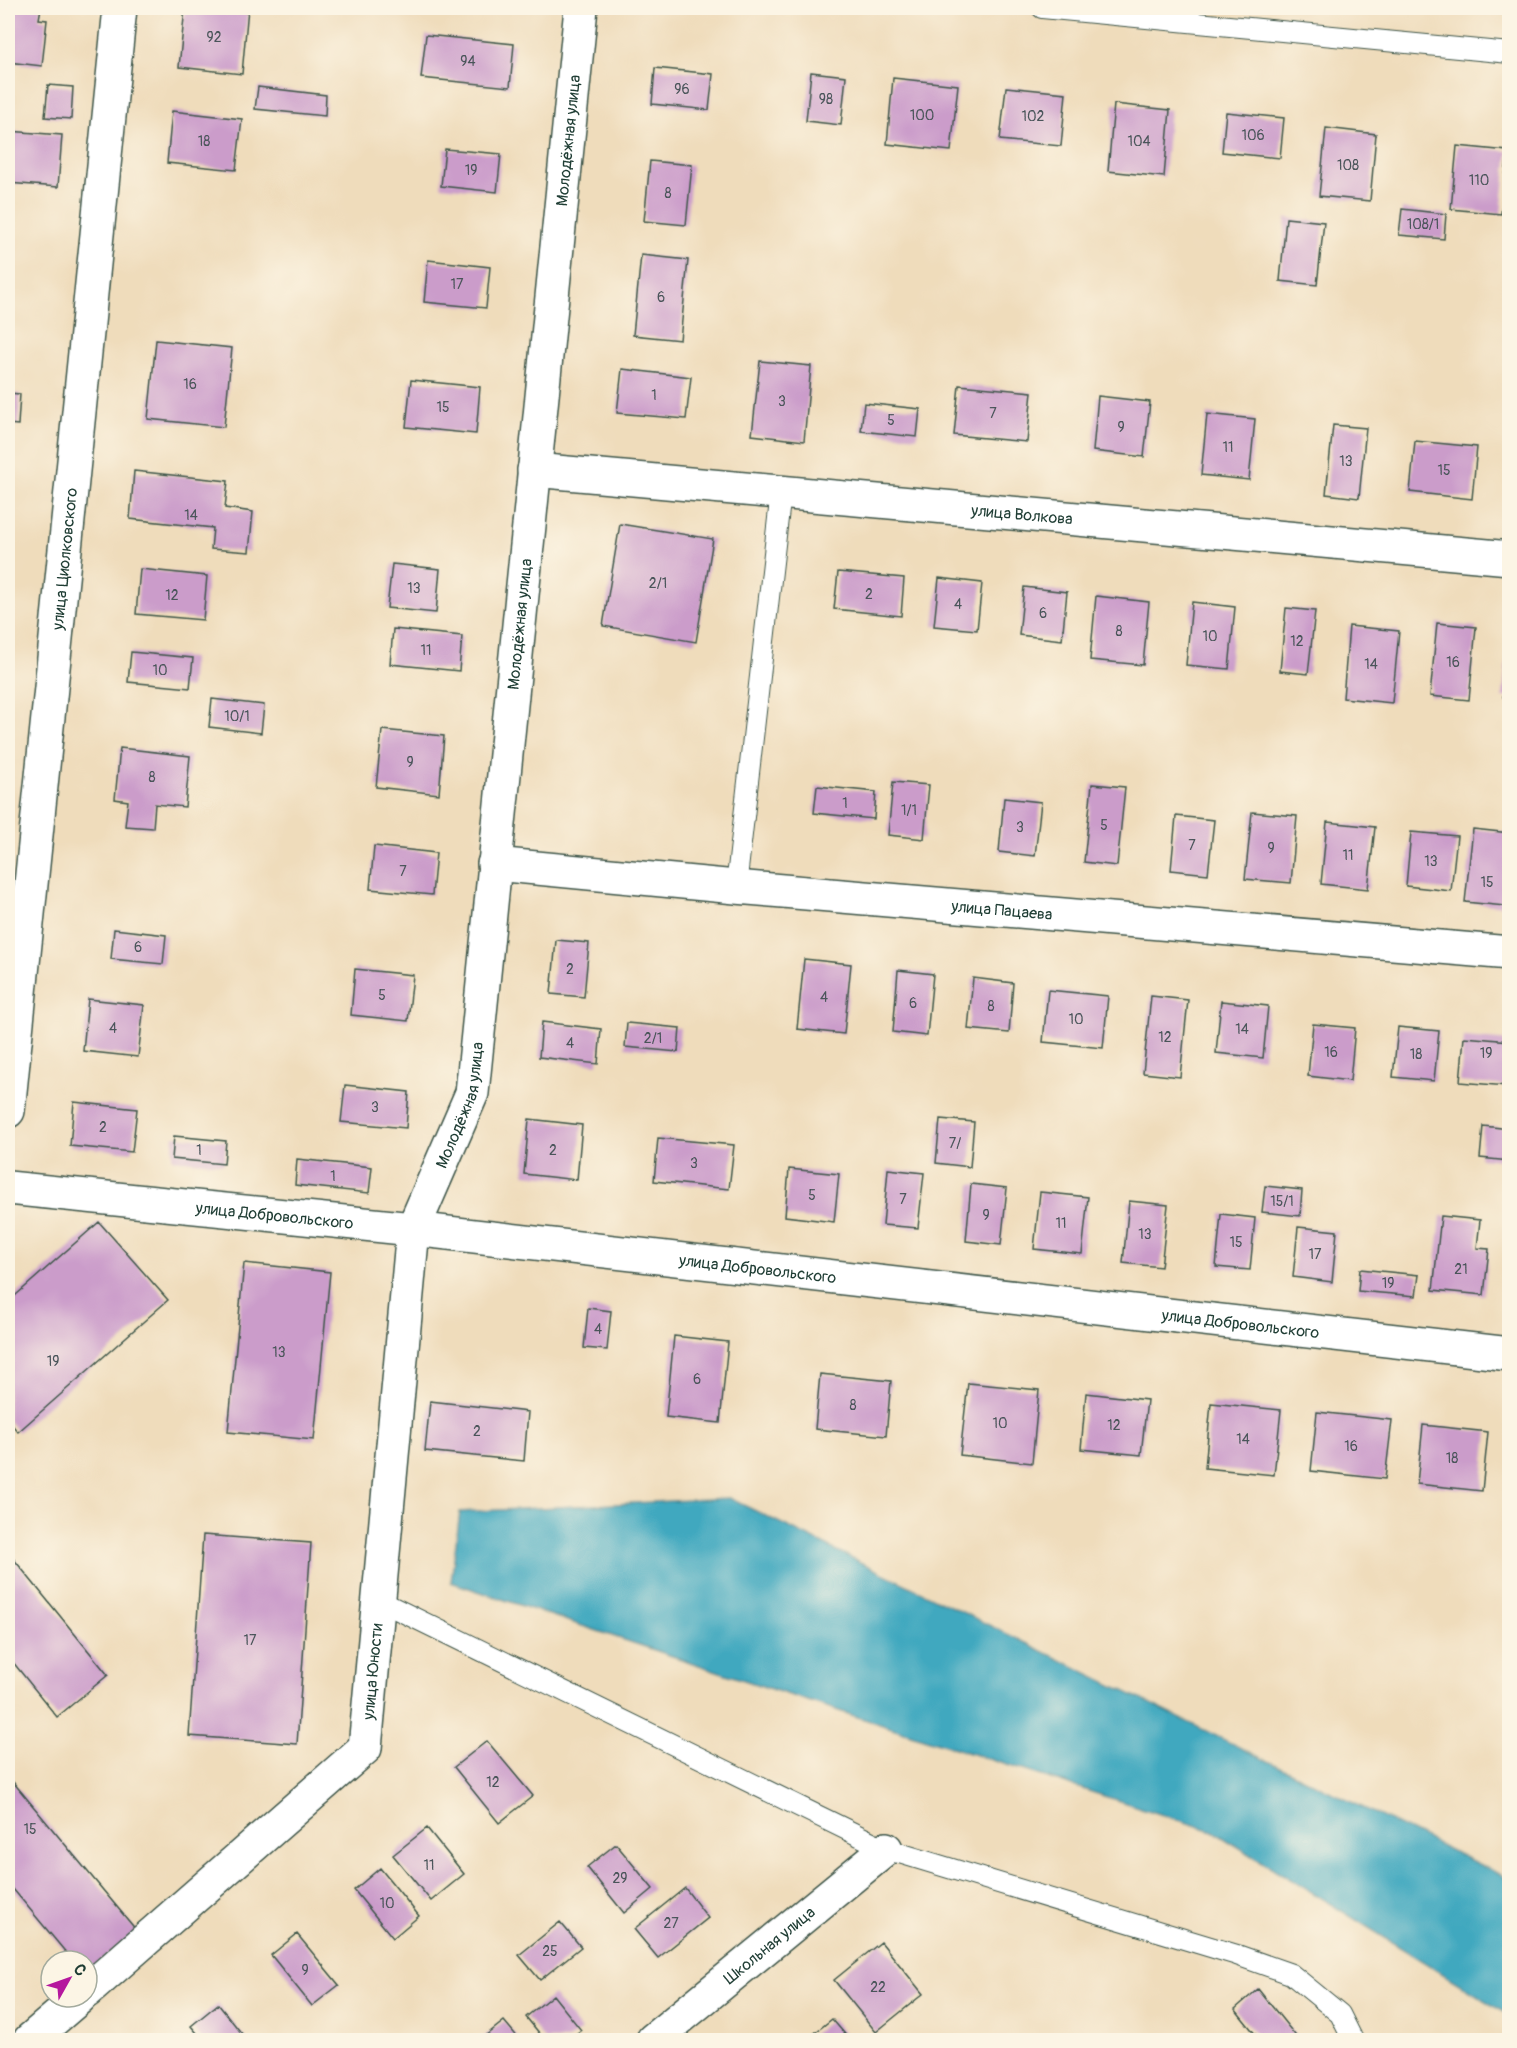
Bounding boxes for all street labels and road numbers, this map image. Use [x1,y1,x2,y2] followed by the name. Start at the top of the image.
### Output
[552,74,585,207] street label: Молодёжная улица
[48,487,82,632] street label: улица Циолковского
[969,500,1073,530] street label: улица Волкова
[504,557,537,691] street label: Молодёжная улица
[950,896,1053,925] street label: улица Пацаева
[432,1041,488,1171] street label: Молодёжная улица
[194,1198,355,1234] street label: улица Добровольского
[677,1250,838,1288] street label: улица Добровольского
[1160,1305,1321,1343] street label: улица Добровольского
[359,1623,387,1722] street label: улица Юности
[720,1902,819,1989] street label: Школьная улица

